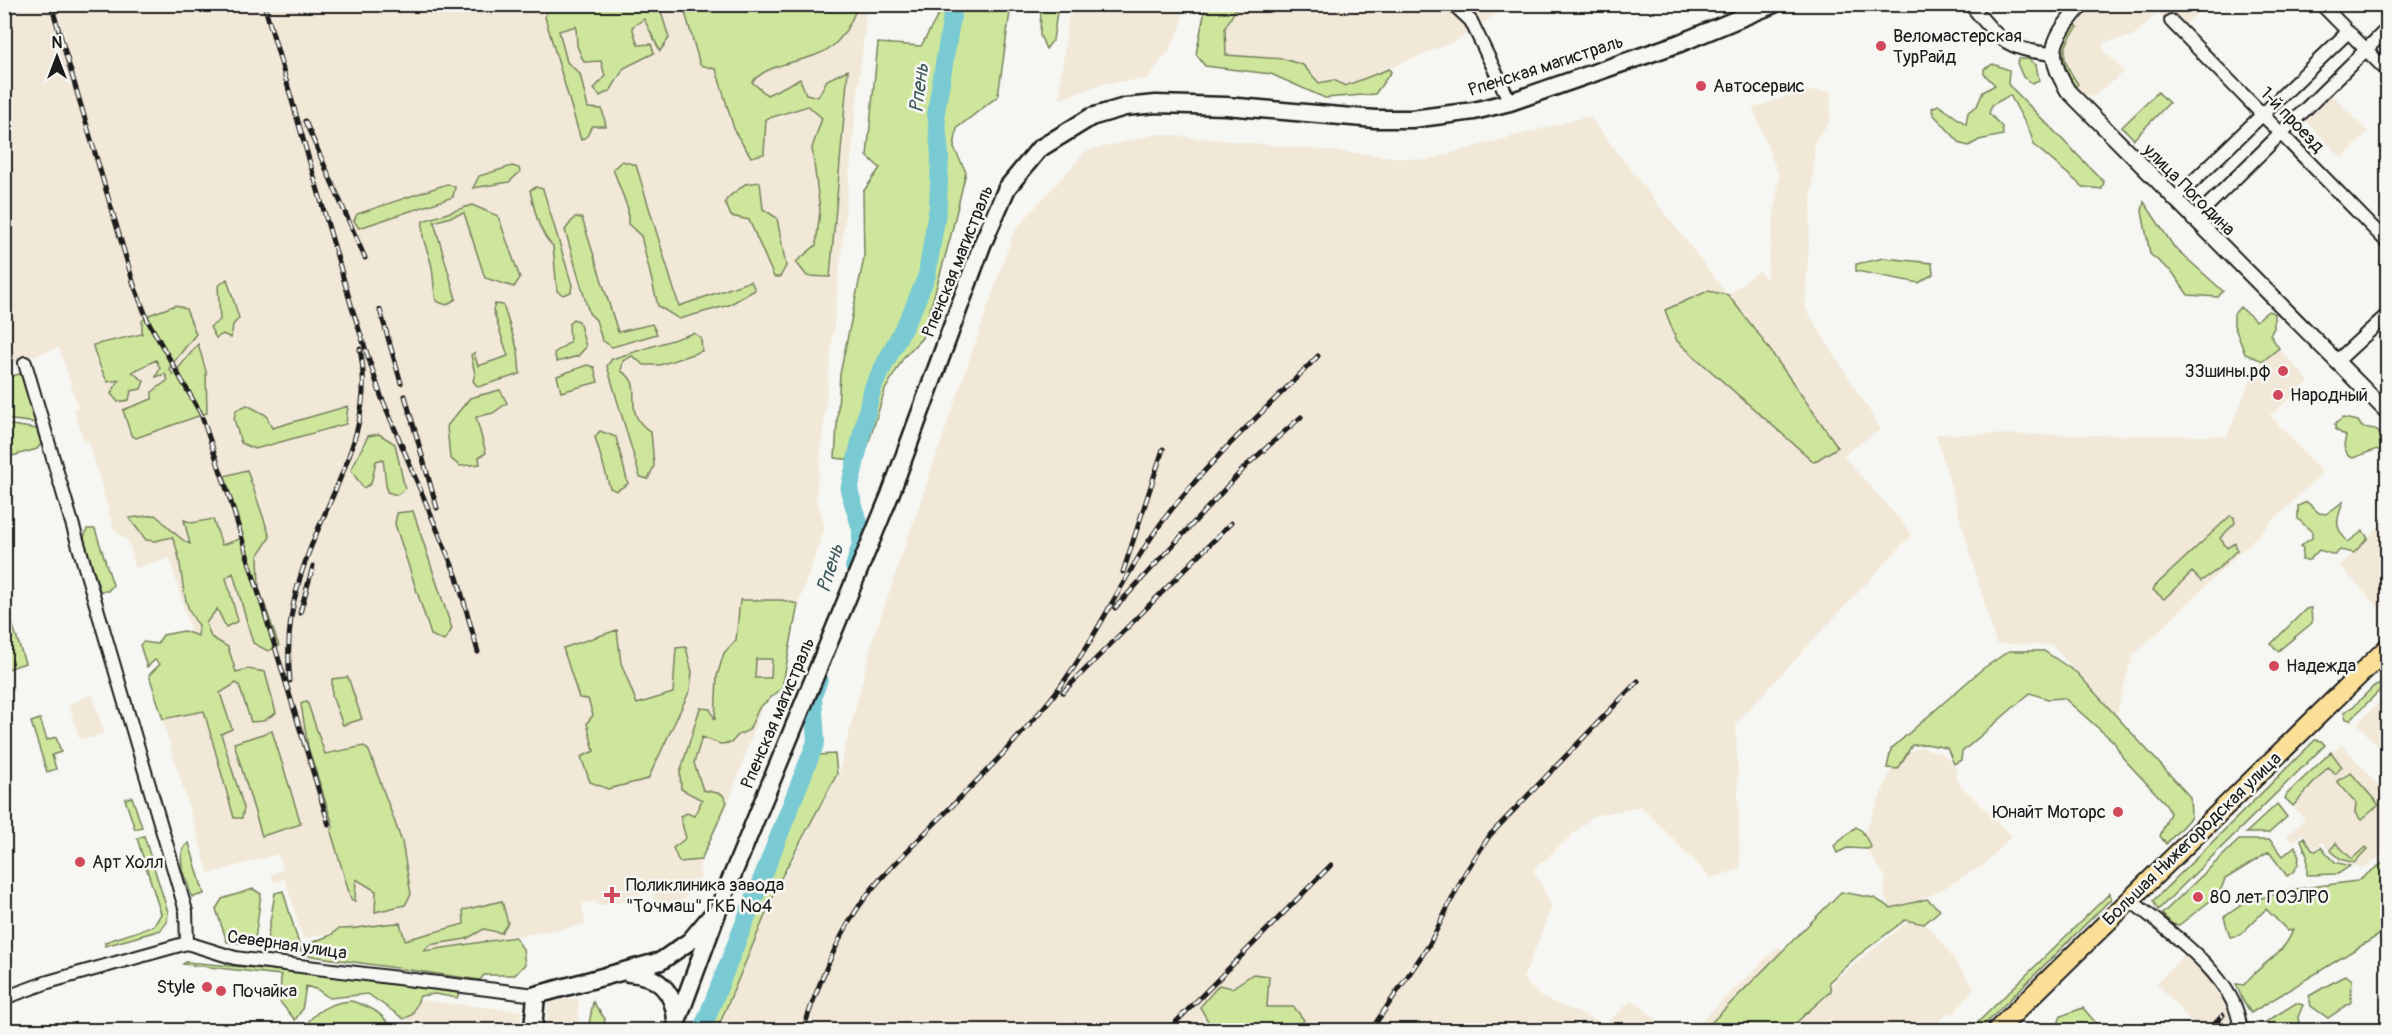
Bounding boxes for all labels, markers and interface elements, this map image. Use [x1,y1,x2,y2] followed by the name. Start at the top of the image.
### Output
[1893,25,2022,69] place label: Веломастерская ТурРайд
[27,27,87,87] north arrow
[1465,30,1627,102] street label: Рпенская магистраль
[52,33,63,53] text: N
[1874,39,1888,53] marker: Веломастерская ТурРайд
[904,61,934,114] water label: Рпень
[1713,75,1805,98] place label: Автосервис
[1694,79,1708,93] marker: Автосервис
[2255,82,2329,158] street label: 1-й проезд
[2137,138,2240,241] street label: улица Погодина
[917,182,999,340] street label: Рпенская магистраль
[2184,360,2271,383] place label: 33шины.рф
[2276,364,2290,378] marker: 33шины.рф
[2290,384,2368,407] place label: Народный
[2271,388,2285,402] marker: Народный
[811,540,849,595] water label: Рпень
[736,634,820,792] street label: Рпенская магистраль
[2286,655,2356,678] place label: Надежда
[2267,659,2281,673] marker: Надежда
[2098,747,2286,931] street label: Большая Нижегородская улица
[1993,801,2106,824] place label: Юнайт Моторс
[2111,805,2125,819] marker: Юнайт Моторс
[92,851,163,874] place label: Арт Холл
[73,855,87,869] marker: Арт Холл
[626,874,784,918] place label: Поликлиника завода "Точмаш" ГКБ №4
[603,886,621,904] marker: Поликлиника завода "Точмаш" ГКБ №4
[2210,886,2329,909] place label: 80 лет ГОЭЛРО
[2191,890,2205,904] marker: 80 лет ГОЭЛРО
[226,925,348,965] street label: Северная улица
[156,976,195,999] place label: Style
[200,980,214,994] marker: Style
[233,980,297,1003] place label: Почайка
[214,984,228,998] marker: Почайка

